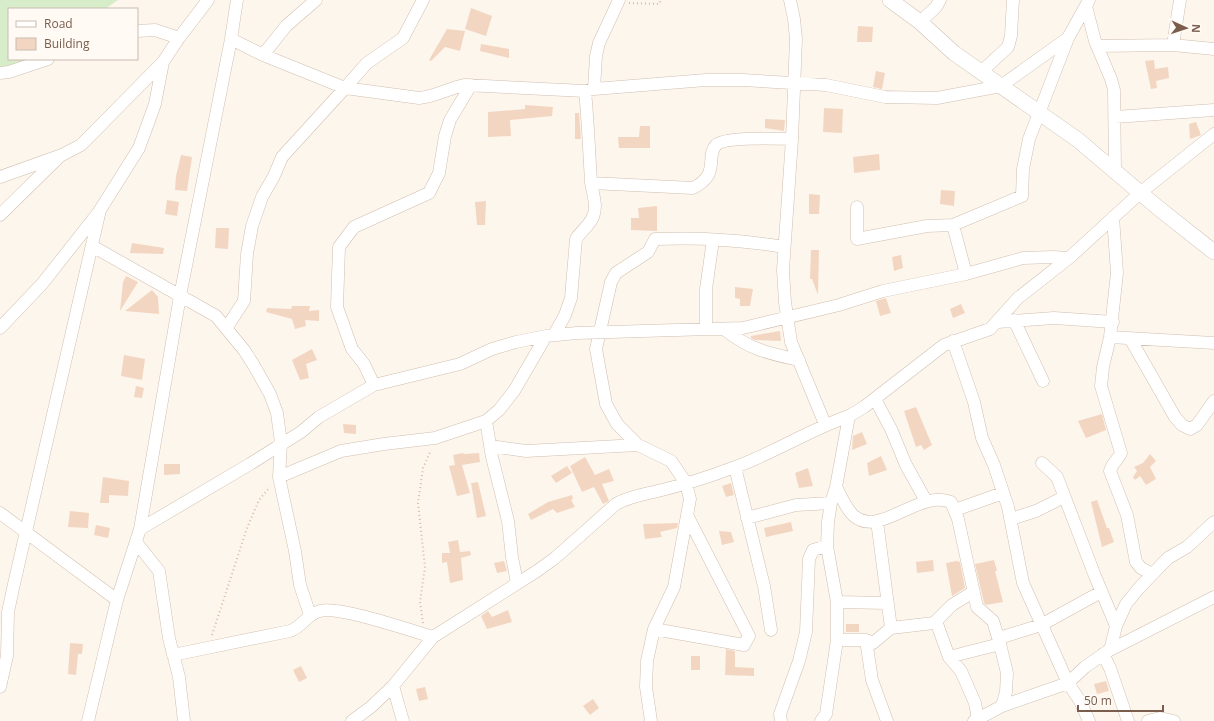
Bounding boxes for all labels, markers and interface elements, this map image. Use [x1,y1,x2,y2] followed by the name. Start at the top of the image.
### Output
[8,8,138,60] legend
[1166,8,1206,48] north arrow
[44,15,73,32] text: Road
[1189,24,1204,33] text: N
[44,35,90,52] text: Building
[1078,687,1163,713] scale bar
[1084,692,1112,709] text: 50 m

